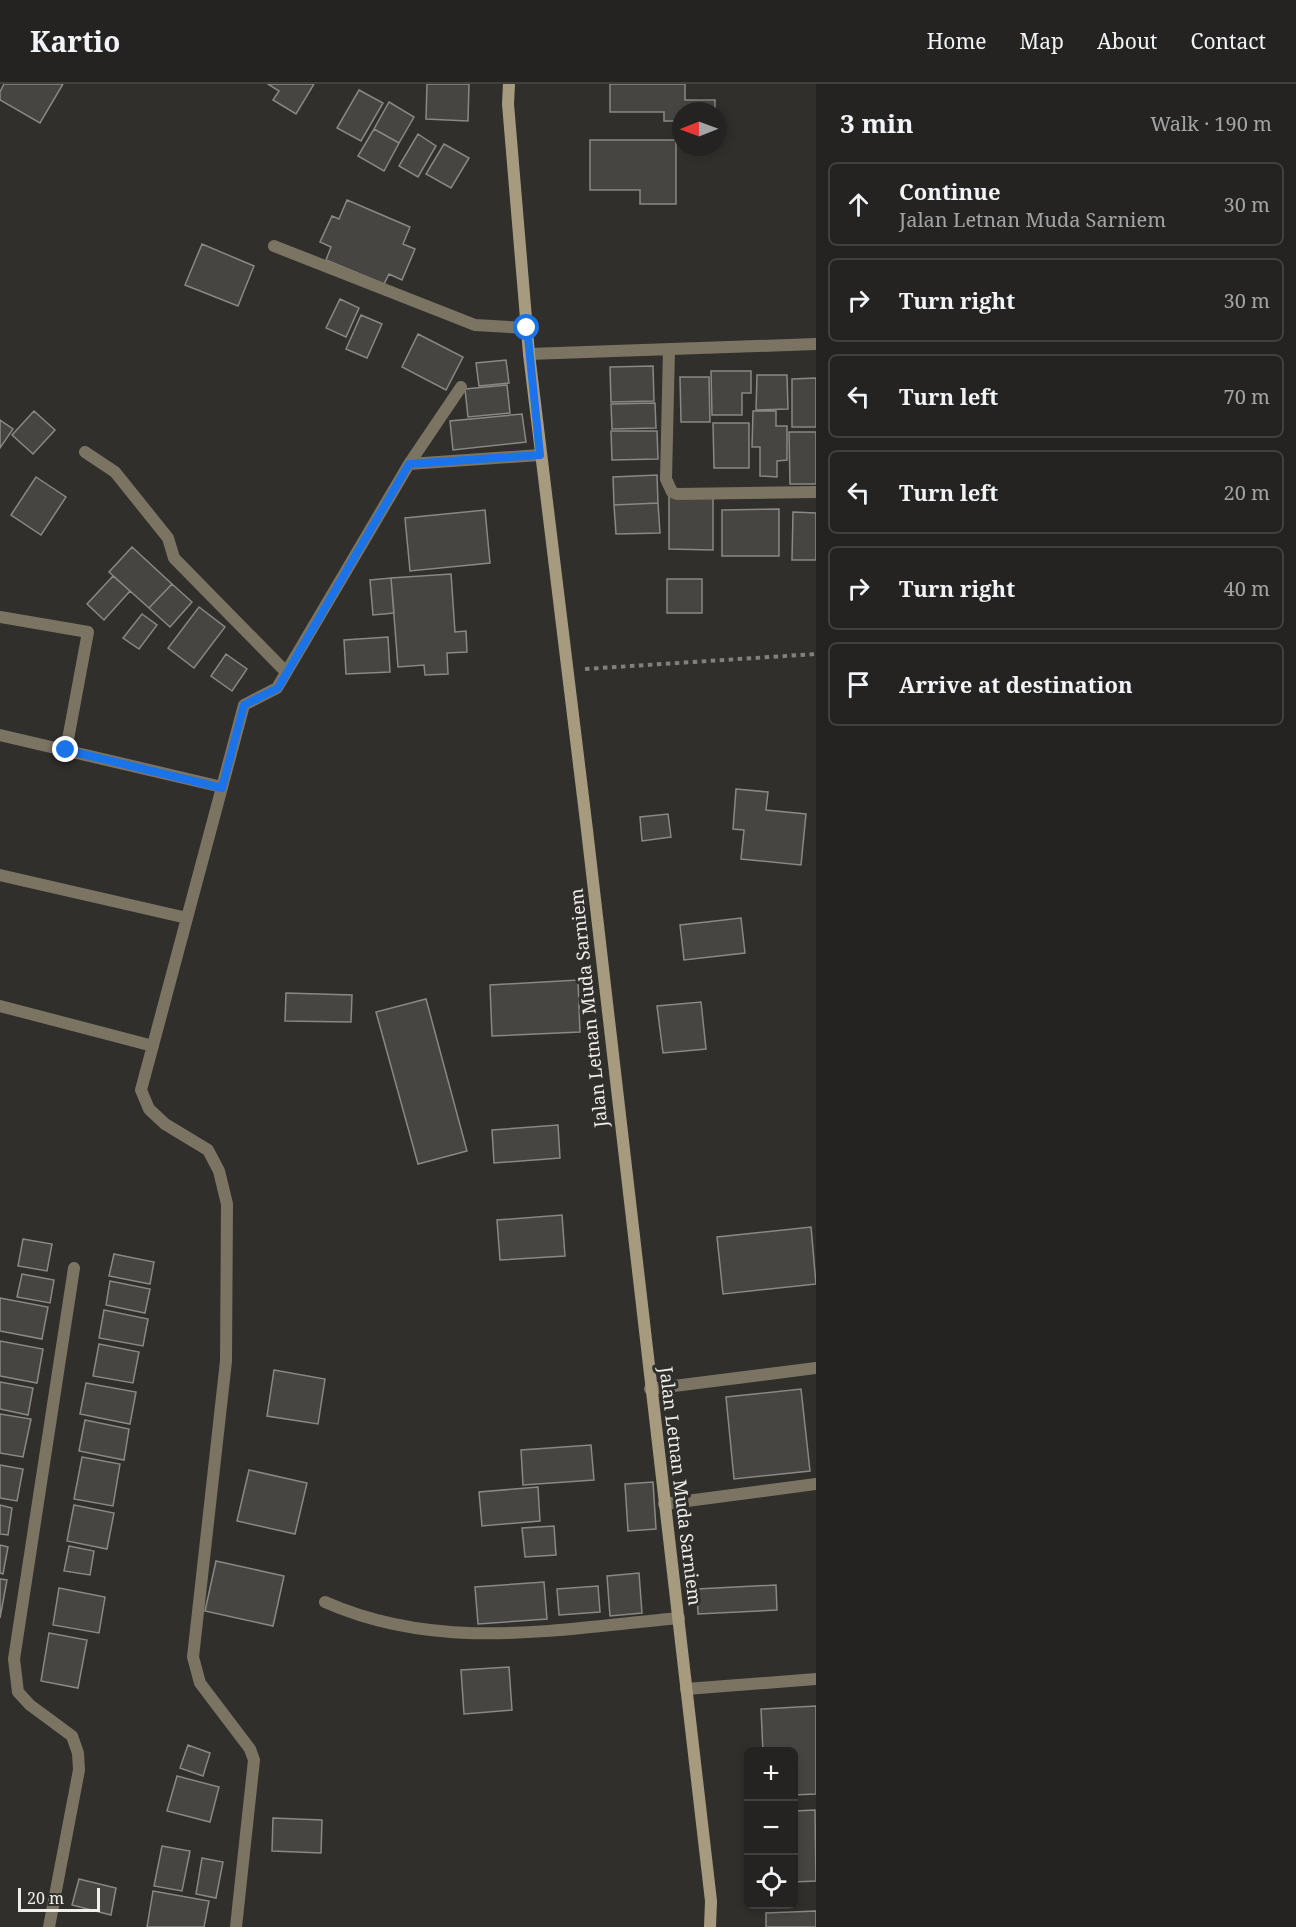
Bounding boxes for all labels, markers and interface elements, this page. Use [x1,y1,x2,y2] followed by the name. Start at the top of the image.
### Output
[30,22,120,60] text: Kartio
[927,27,987,55] text: Home
[1020,27,1064,55] text: Map
[1097,27,1158,55] text: About
[1191,27,1266,55] text: Contact
[672,102,726,156] north arrow
[840,105,914,141] text: 3 min
[1150,110,1272,137] text: Walk · 190 m
[899,176,1001,206] text: Continue
[842,188,875,221] icon: ahead
[1224,191,1270,218] text: 30 m
[899,206,1166,233] text: Jalan Letnan Muda Sarniem
[842,284,875,317] icon: right
[899,285,1015,315] text: Turn right
[1224,287,1270,314] text: 30 m
[513,314,539,340] route start
[842,380,875,413] icon: left
[899,381,998,411] text: Turn left
[1224,383,1270,410] text: 70 m
[842,476,875,509] icon: left
[899,477,998,507] text: Turn left
[1224,479,1270,506] text: 20 m
[842,572,875,605] icon: right
[899,573,1015,603] text: Turn right
[1224,575,1270,602] text: 40 m
[842,668,875,701] icon: arrive
[899,669,1133,699] text: Arrive at destination
[52,736,78,762] route end
[564,887,613,1130] street label: Jalan Letnan Muda Sarniem
[654,1364,708,1607] street label: Jalan Letnan Muda Sarniem
[744,1747,798,1909] map controls
[744,1747,798,1801] button: +
[744,1801,798,1855] button: −
[744,1855,798,1909] button: locate
[18,1885,100,1912] scale bar
[27,1887,64,1909] text: 20 m

